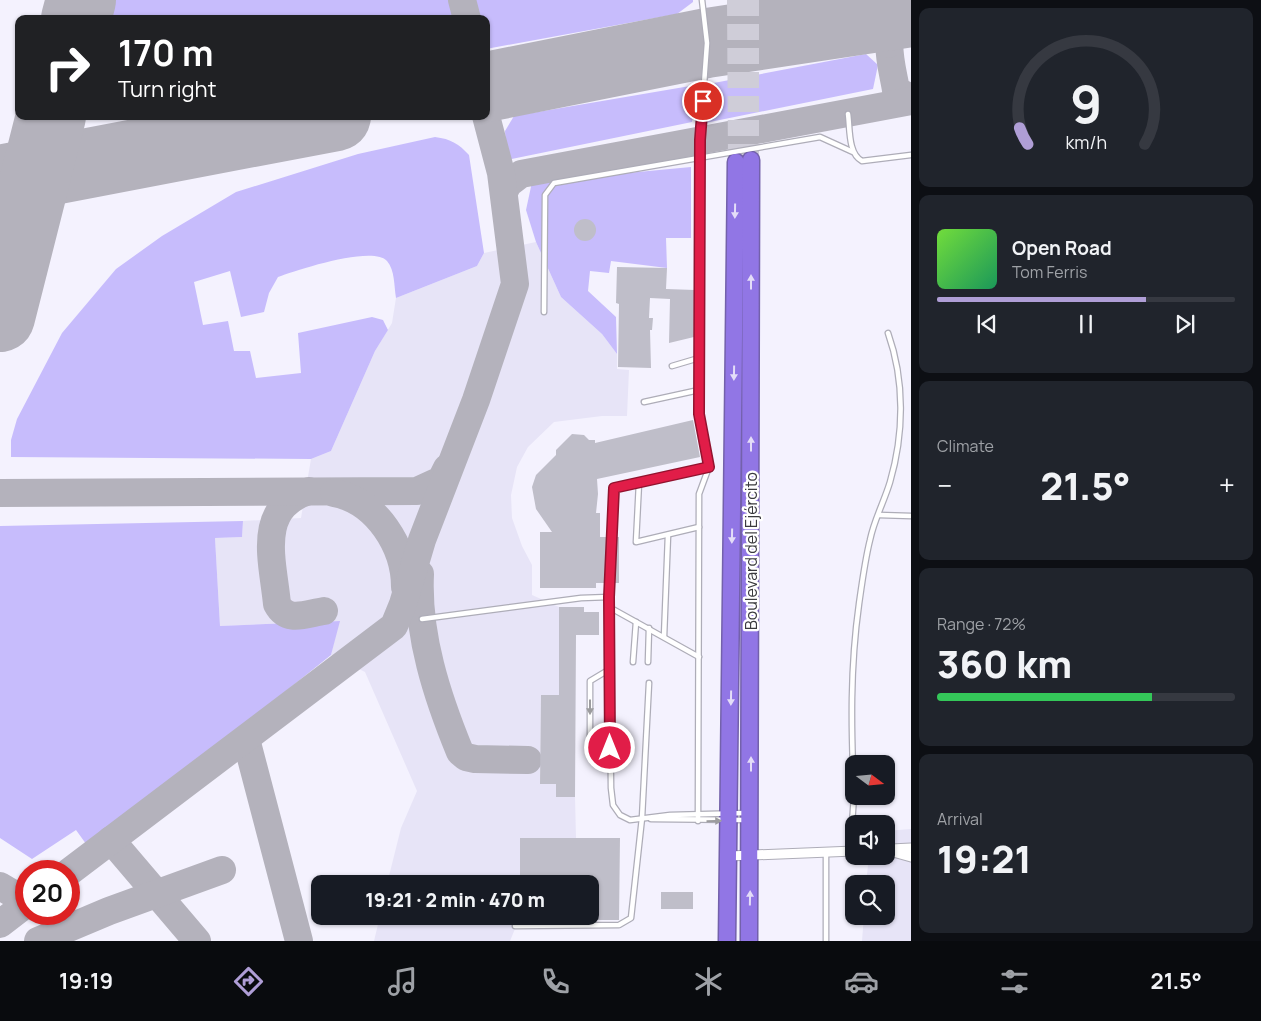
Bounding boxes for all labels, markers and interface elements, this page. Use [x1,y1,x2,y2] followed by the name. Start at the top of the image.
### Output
[118,29,214,77] text: 170 m
[35,35,100,100] icon: right
[1070,68,1102,139] text: 9
[118,74,216,104] text: Turn right
[682,80,724,122] pin
[689,87,717,115] icon: arrive
[1065,130,1107,154] text: km/h
[731,203,739,219] one-way arrow
[1012,235,1112,261] text: Open Road
[1012,261,1087,283] text: Tom Ferris
[747,273,755,289] one-way arrow
[973,310,1001,338] icon: previous
[1072,310,1100,338] icon: pause
[1171,310,1199,338] icon: next
[730,366,738,382] one-way arrow
[937,435,994,457] text: Climate
[747,436,755,452] one-way arrow
[1040,459,1131,511] text: 21.5°
[937,466,952,504] text: −
[1219,466,1235,504] text: +
[740,472,762,630] street label: Boulevard del Ejército
[728,528,736,544] one-way arrow
[937,613,1026,635] text: Range · 72%
[937,637,1072,689] text: 360 km
[727,691,735,707] one-way arrow
[586,699,594,715] one-way arrow
[583,721,635,773] position arrow
[845,755,895,805] north arrow
[845,755,895,925] map controls
[747,756,755,772] one-way arrow
[937,808,983,830] text: Arrival
[845,815,895,865] button: sound
[706,817,722,825] one-way arrow
[937,832,1032,884] text: 19:21
[15,860,80,925] speed limit sign: 20
[845,875,895,925] button: search
[365,887,545,913] text: 19:21 · 2 min · 470 m
[746,890,754,906] one-way arrow
[231,964,266,999] icon: directions
[385,964,420,999] icon: music
[538,964,573,999] icon: phone
[691,964,726,999] icon: climate
[844,964,879,999] icon: car
[997,964,1032,999] icon: filters
[59,966,113,996] text: 19:19
[1151,966,1202,996] text: 21.5°

